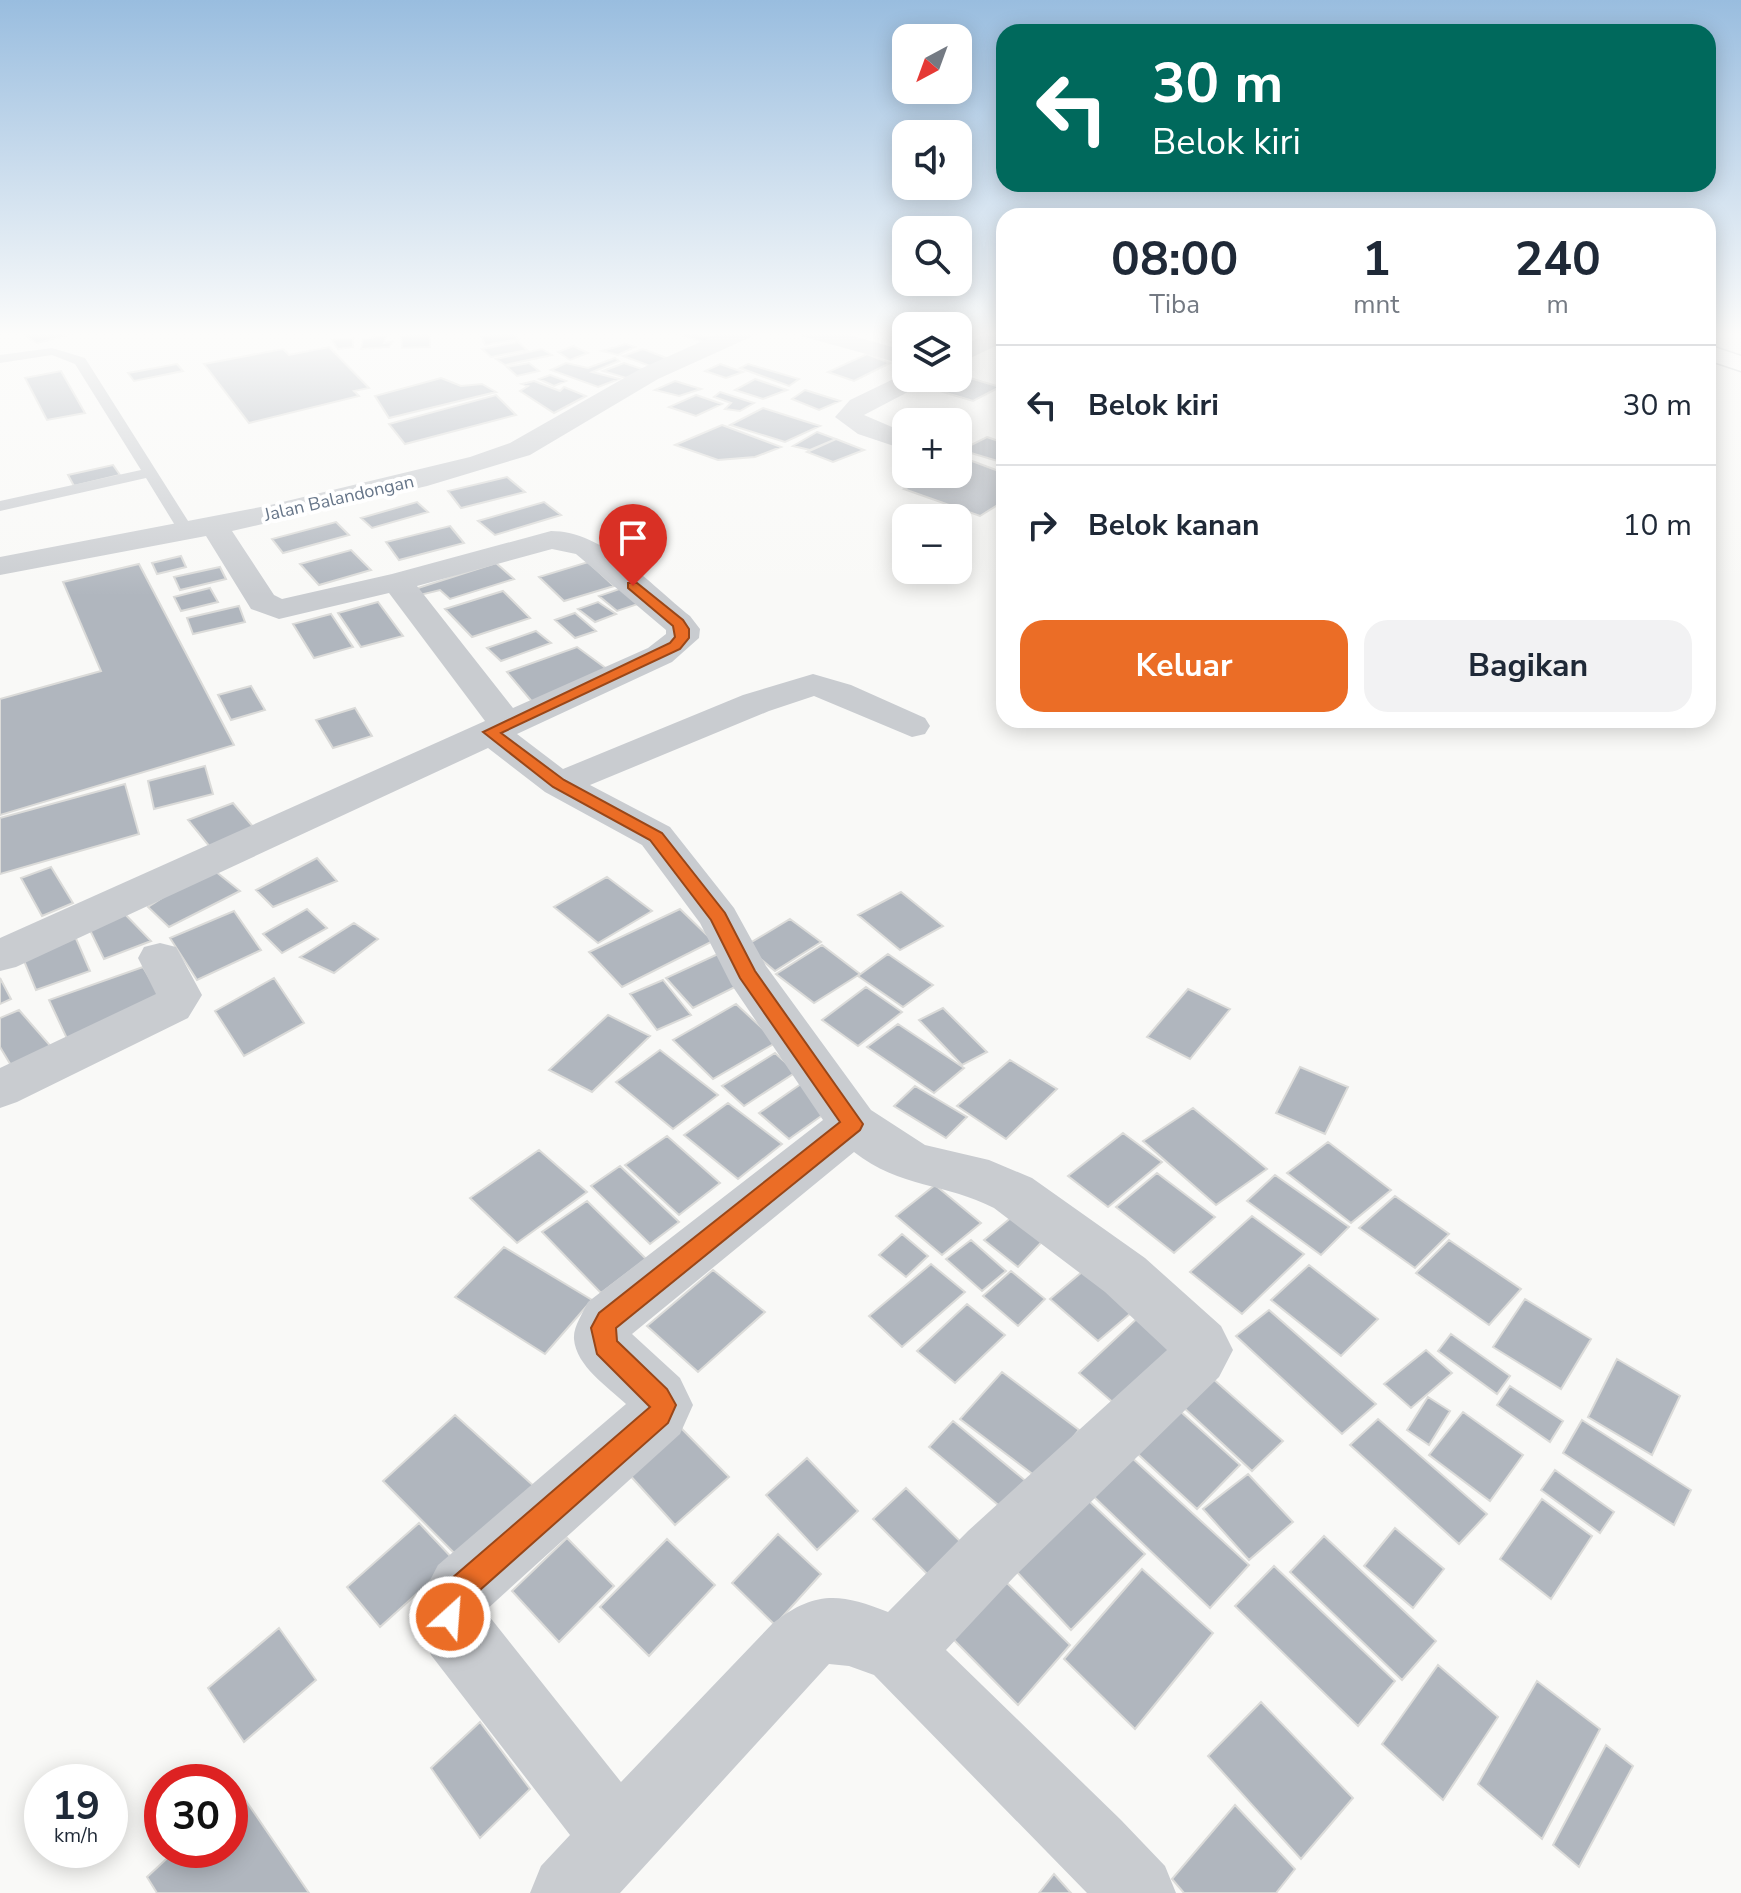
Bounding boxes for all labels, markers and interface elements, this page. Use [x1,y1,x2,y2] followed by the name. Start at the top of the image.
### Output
[892,24,972,104] north arrow
[892,24,972,584] map controls
[1152,45,1283,122] text: 30 m
[1020,56,1124,160] icon: left
[1152,118,1301,167] text: Belok kiri
[892,120,972,200] button: sound
[892,216,972,296] button: search
[1111,226,1238,292] text: 08:00
[1362,226,1391,292] text: 1
[1514,226,1601,292] text: 240
[1149,287,1200,322] text: Tiba
[1353,287,1399,322] text: mnt
[1547,287,1569,322] text: m
[892,312,972,392] button: layers
[1020,383,1064,427] icon: left
[1088,385,1219,426] text: Belok kiri
[1623,385,1692,426] text: 30 m
[892,408,972,488] button: +
[261,469,416,527] street label: Jalan Balandongan
[1020,503,1064,547] icon: right
[599,504,667,586] pin
[892,504,972,584] button: −
[1088,505,1260,546] text: Belok kanan
[1623,505,1692,546] text: 10 m
[611,516,655,560] icon: arrive
[1020,620,1348,712] button: Keluar
[1364,620,1692,712] button: Bagikan
[408,1575,492,1659] position arrow
[144,1764,248,1868] speed limit sign: 30
[52,1779,100,1833] text: 19
[54,1822,98,1849] text: km/h

